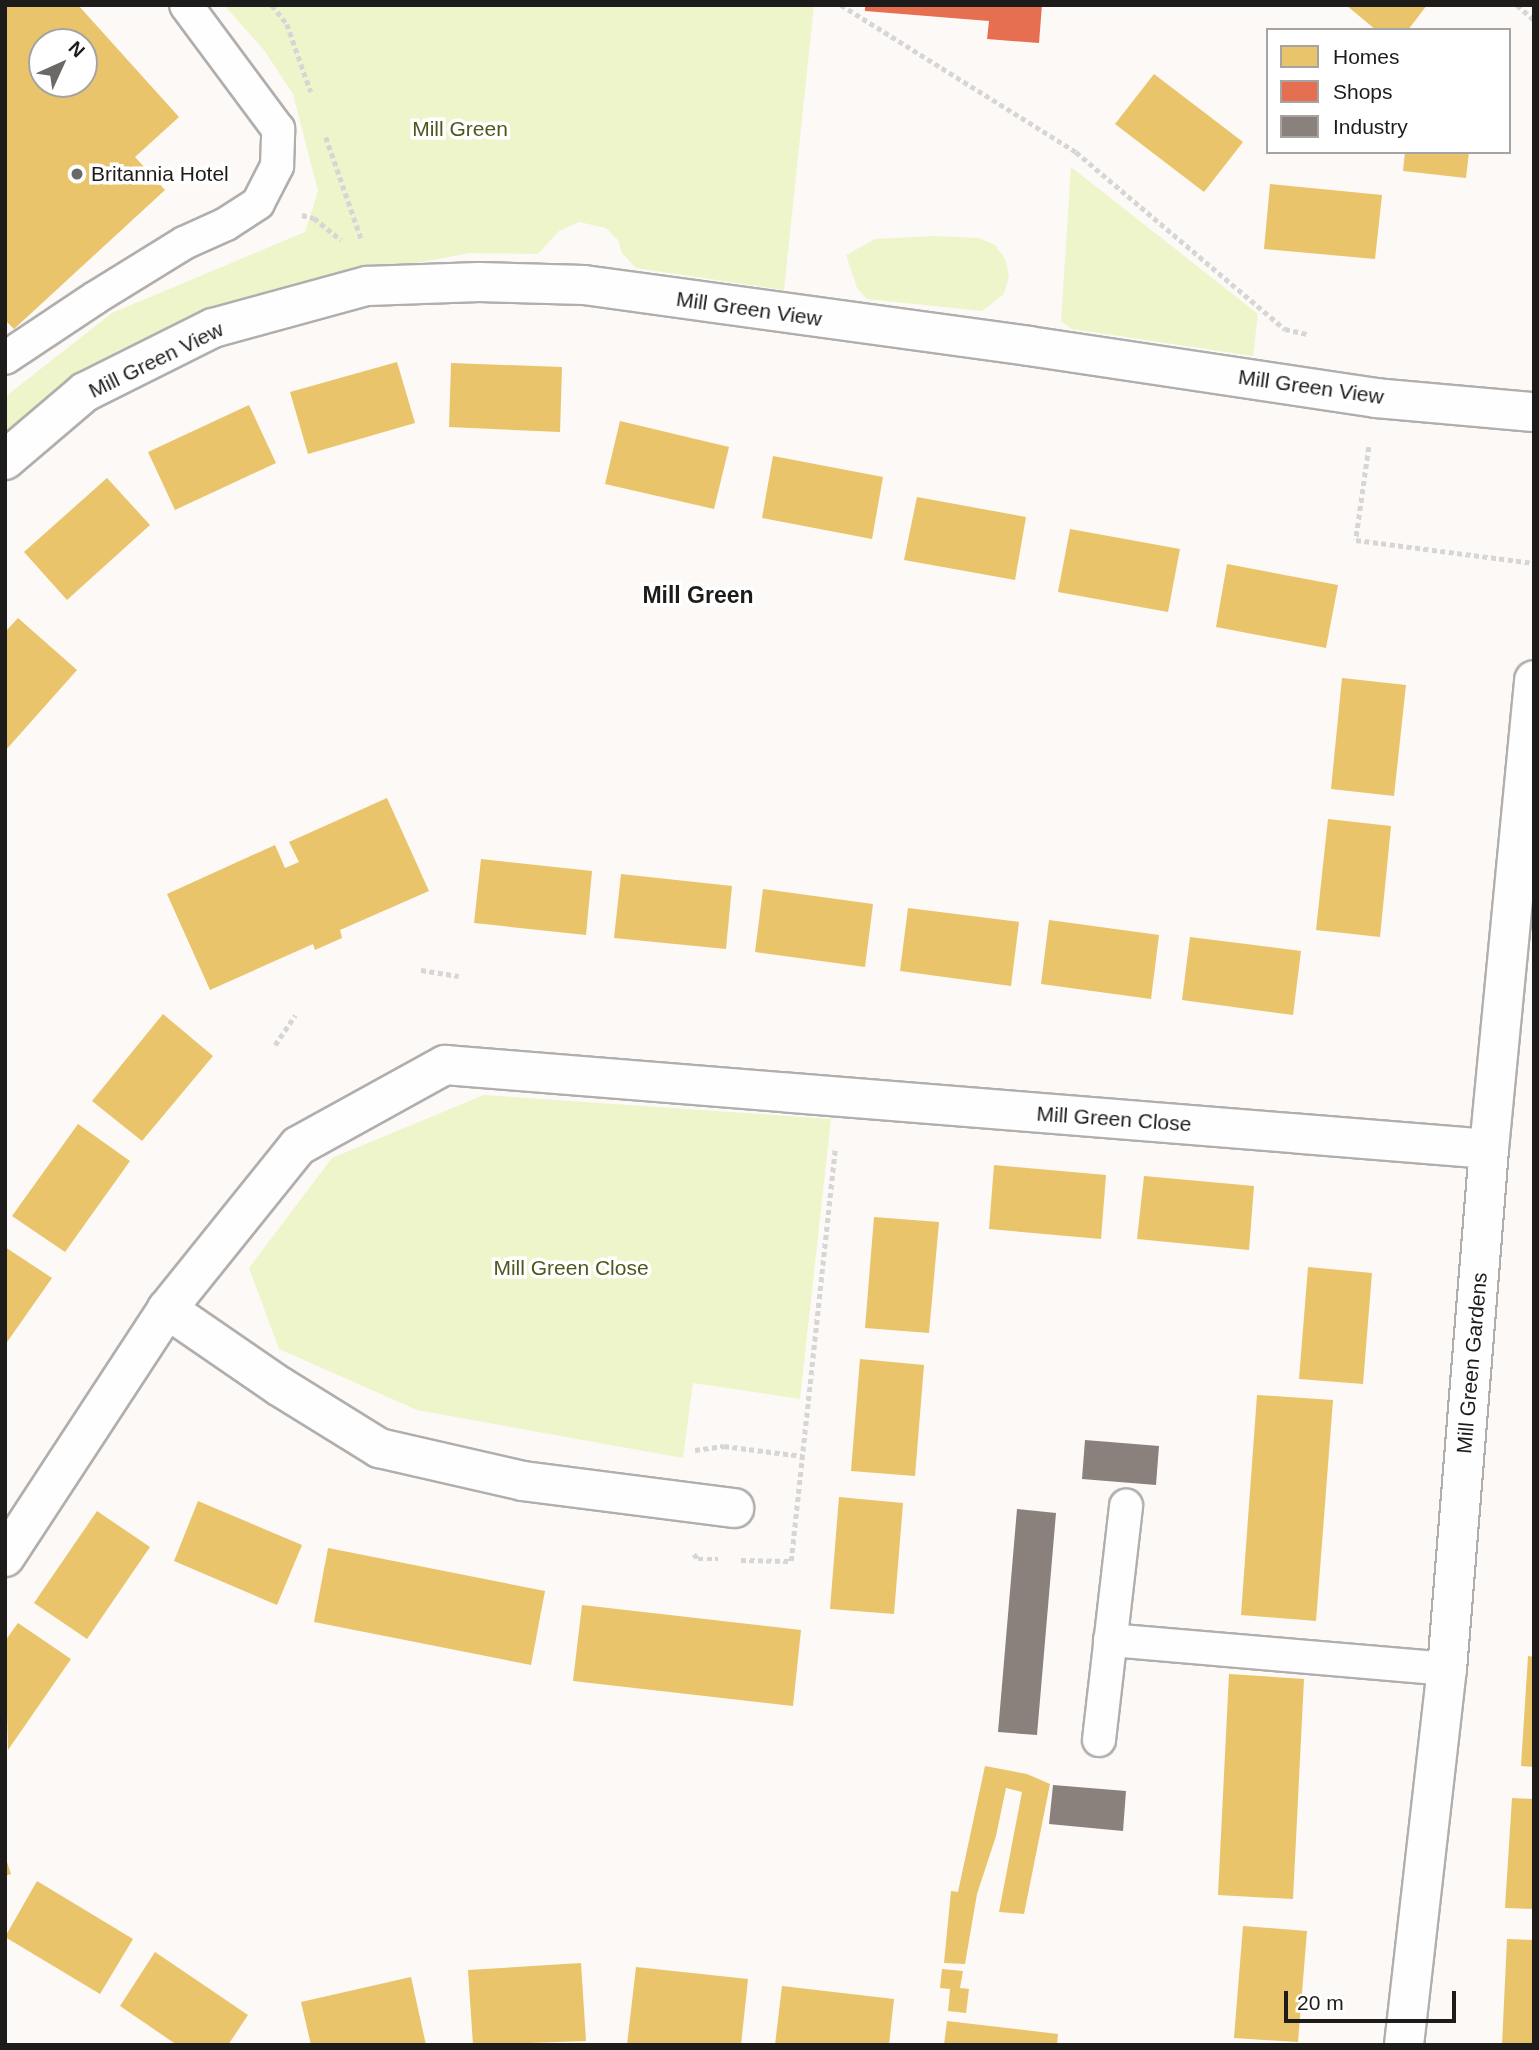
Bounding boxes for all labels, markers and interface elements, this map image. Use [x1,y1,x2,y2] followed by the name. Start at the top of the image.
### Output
[28,28,98,98] north arrow
[1266,28,1511,154] legend
[65,37,89,61] text: N
[1333,45,1400,68] text: Homes
[1333,80,1393,103] text: Shops
[1333,115,1408,138] text: Industry
[412,116,508,142] park label: Mill Green
[91,161,229,187] place label: Britannia Hotel
[69,166,85,182] marker: Britannia Hotel
[675,286,823,332] street label: Mill Green View
[85,317,227,403] street label: Mill Green View
[1237,364,1385,410] street label: Mill Green View
[642,581,754,609] district label: Mill Green
[1036,1101,1192,1137] street label: Mill Green Close
[493,1255,649,1281] park label: Mill Green Close
[1452,1271,1492,1455] street label: Mill Green Gardens
[1287,1976,1458,2020] scale bar
[1297,1991,1344,2014] text: 20 m

